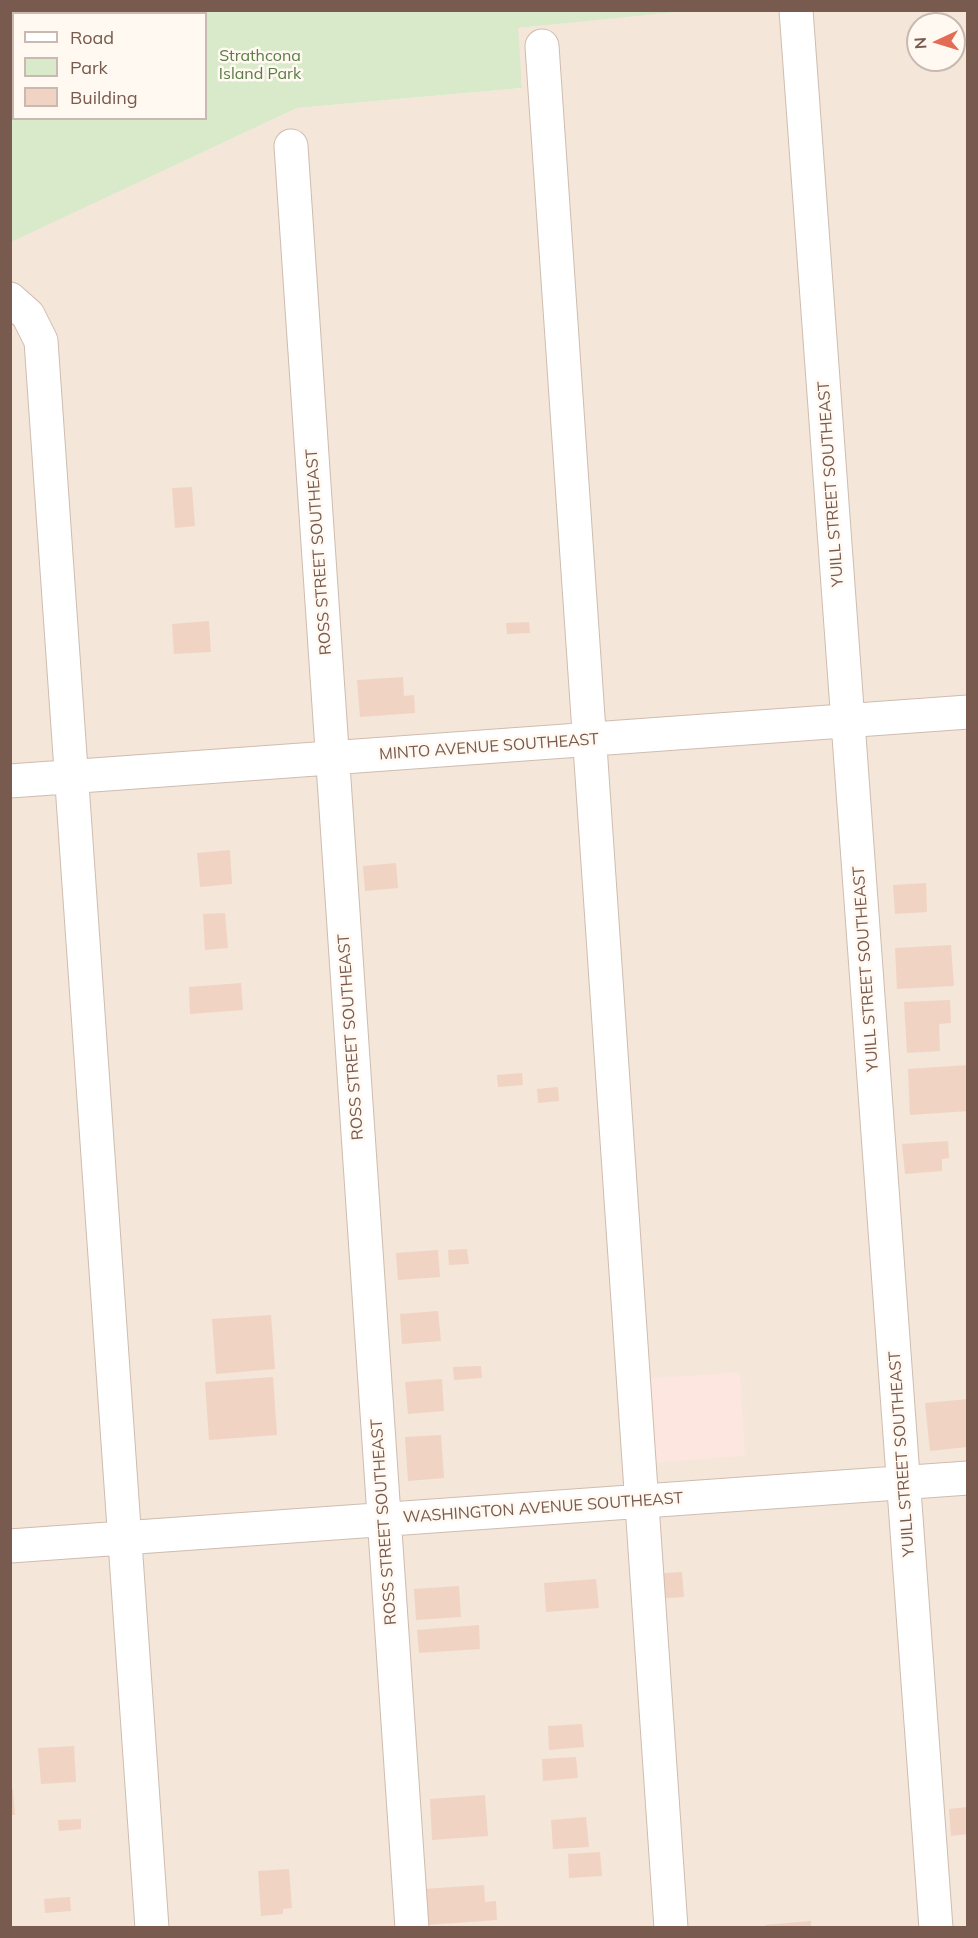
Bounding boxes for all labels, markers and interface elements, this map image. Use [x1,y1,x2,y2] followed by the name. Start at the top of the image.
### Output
[12,12,207,120] legend
[906,12,966,72] north arrow
[70,26,114,49] text: Road
[910,36,930,50] text: N
[219,46,301,84] park label: Strathcona Island Park
[70,56,108,79] text: Park
[70,86,138,109] text: Building
[814,380,848,588] street label: YUILL STREET SOUTHEAST
[302,448,336,656] street label: ROSS STREET SOUTHEAST
[379,730,599,764] street label: MINTO AVENUE SOUTHEAST
[849,865,883,1073] street label: YUILL STREET SOUTHEAST
[334,933,368,1141] street label: ROSS STREET SOUTHEAST
[885,1350,919,1558] street label: YUILL STREET SOUTHEAST
[367,1418,401,1626] street label: ROSS STREET SOUTHEAST
[402,1489,684,1527] street label: WASHINGTON AVENUE SOUTHEAST

